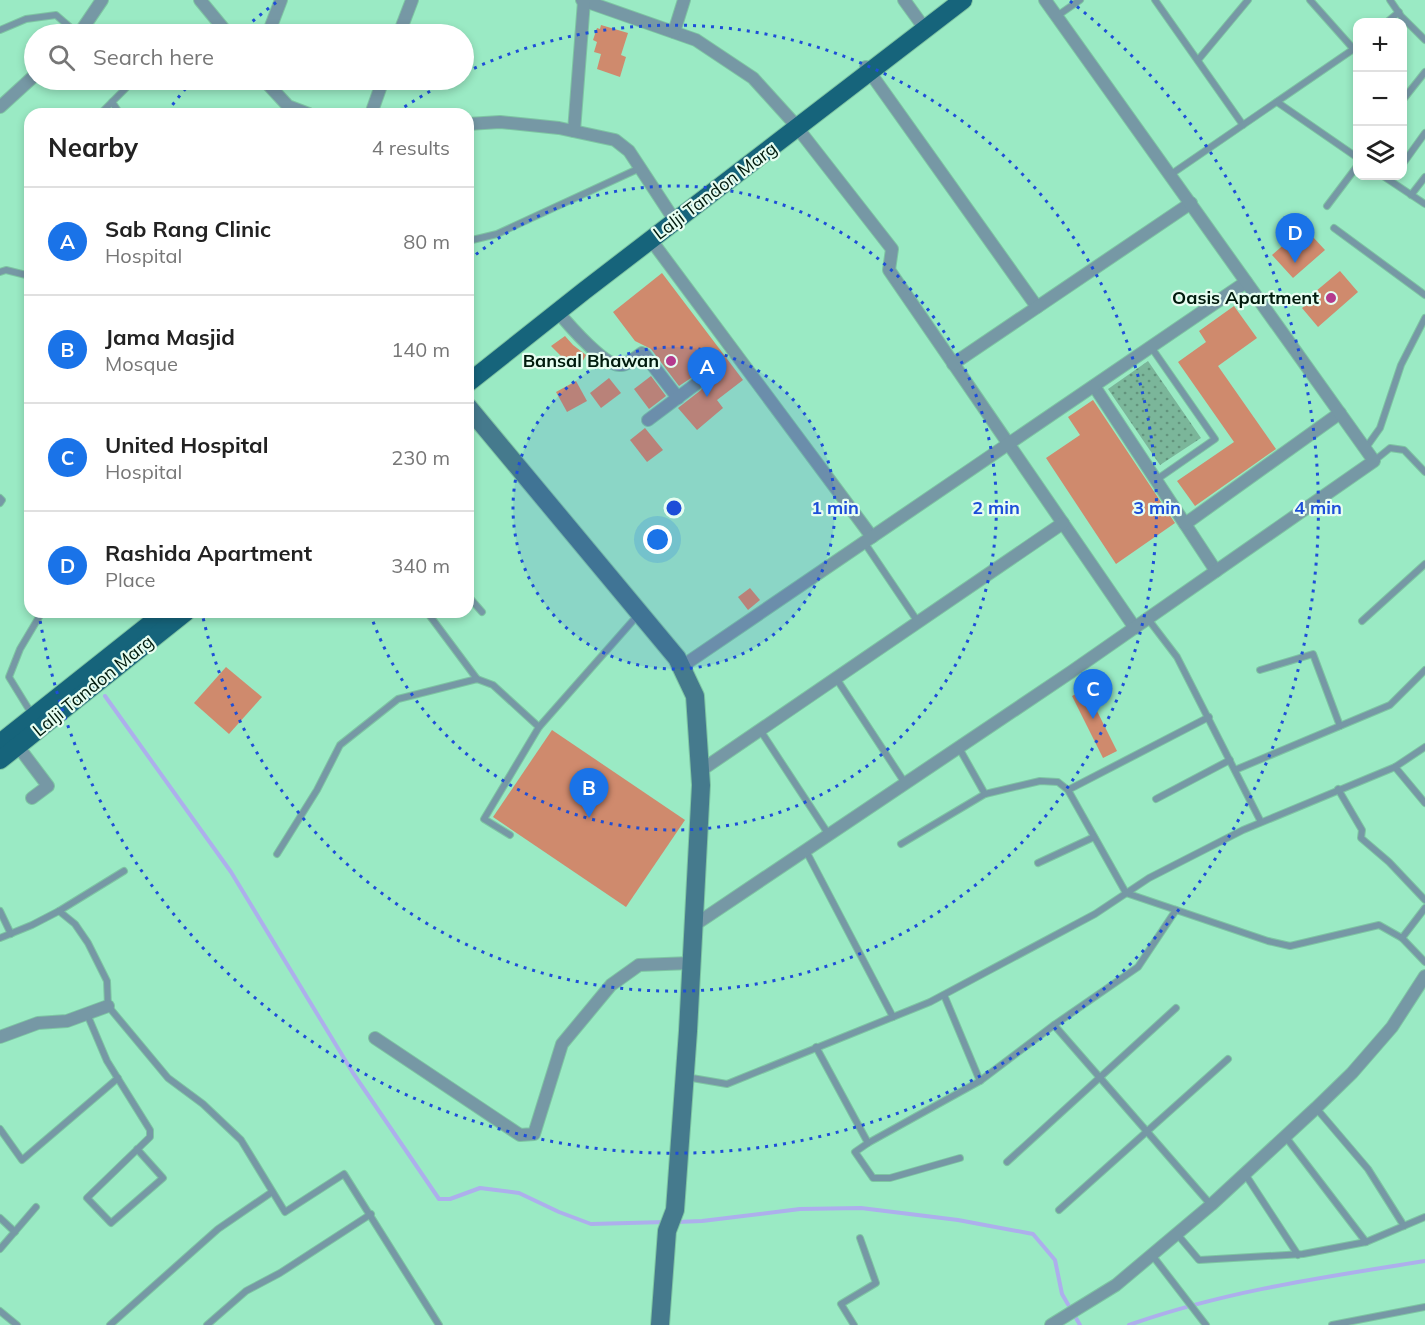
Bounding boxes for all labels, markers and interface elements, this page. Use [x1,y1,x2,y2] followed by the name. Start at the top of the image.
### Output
[1353,18,1407,180] map controls
[1353,18,1407,72] button: +
[24,24,474,90] search box
[45,41,78,74] icon: search
[93,43,214,71] text: Search here
[1353,72,1407,126] button: −
[1353,126,1407,180] button: layers
[48,131,138,164] text: Nearby
[372,135,450,160] text: 4 results
[648,137,781,245] street label: Lalji Tandon Marg
[1276,214,1314,263] pin: D
[105,215,271,243] text: Sab Rang Clinic
[60,229,75,254] text: A
[403,229,450,254] text: 80 m
[105,243,182,268] text: Hospital
[1172,286,1319,309] place label: Oasis Apartment
[1324,291,1338,305] marker: Oasis Apartment
[105,323,235,351] text: Jama Masjid
[61,337,74,362] text: B
[391,337,450,362] text: 140 m
[688,348,726,397] pin: A
[523,349,659,372] place label: Bansal Bhawan
[105,351,178,376] text: Mosque
[664,354,678,368] marker: Bansal Bhawan
[105,431,268,459] text: United Hospital
[61,445,74,470] text: C
[391,445,450,470] text: 230 m
[105,459,182,484] text: Hospital
[811,496,859,519] text: 1 min
[972,496,1020,519] text: 2 min
[1133,496,1181,519] text: 3 min
[1294,496,1342,519] text: 4 min
[664,498,684,518] centre of rings
[643,525,672,554] your location
[105,539,312,567] text: Rashida Apartment
[60,553,75,578] text: D
[391,553,450,578] text: 340 m
[105,567,155,592] text: Place
[28,630,158,741] street label: Lalji Tandon Marg
[1074,670,1112,719] pin: C
[570,768,608,818] pin: B

